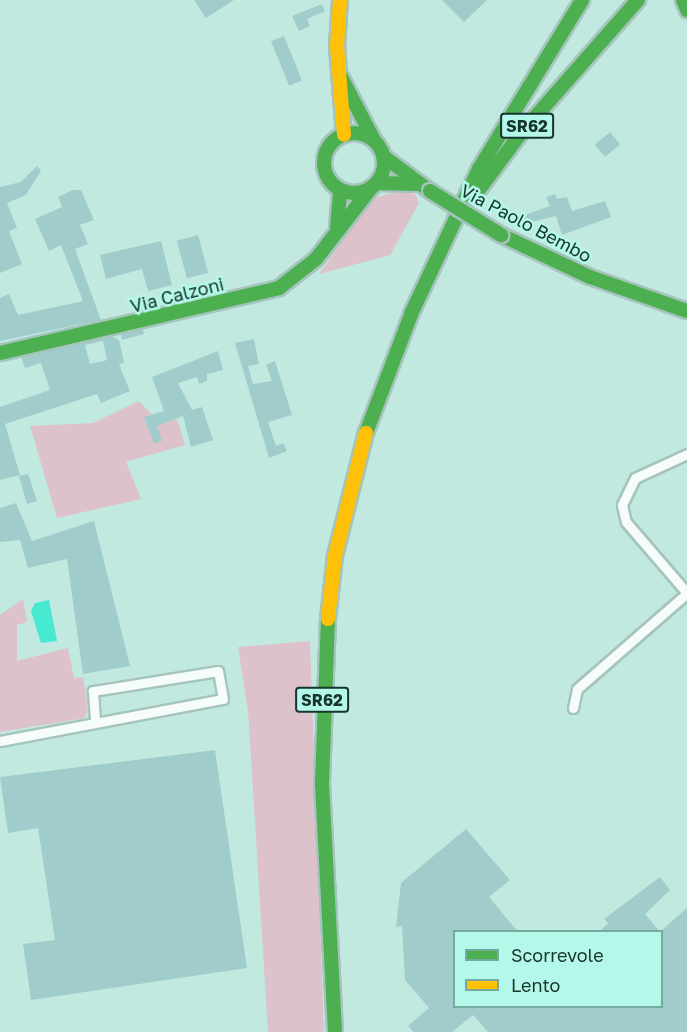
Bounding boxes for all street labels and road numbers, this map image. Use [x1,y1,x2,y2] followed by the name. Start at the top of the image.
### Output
[500,113,554,139] road number: SR62
[457,179,595,267] street label: Via Paolo Bembo
[128,273,226,317] street label: Via Calzoni
[295,687,349,713] road number: SR62

